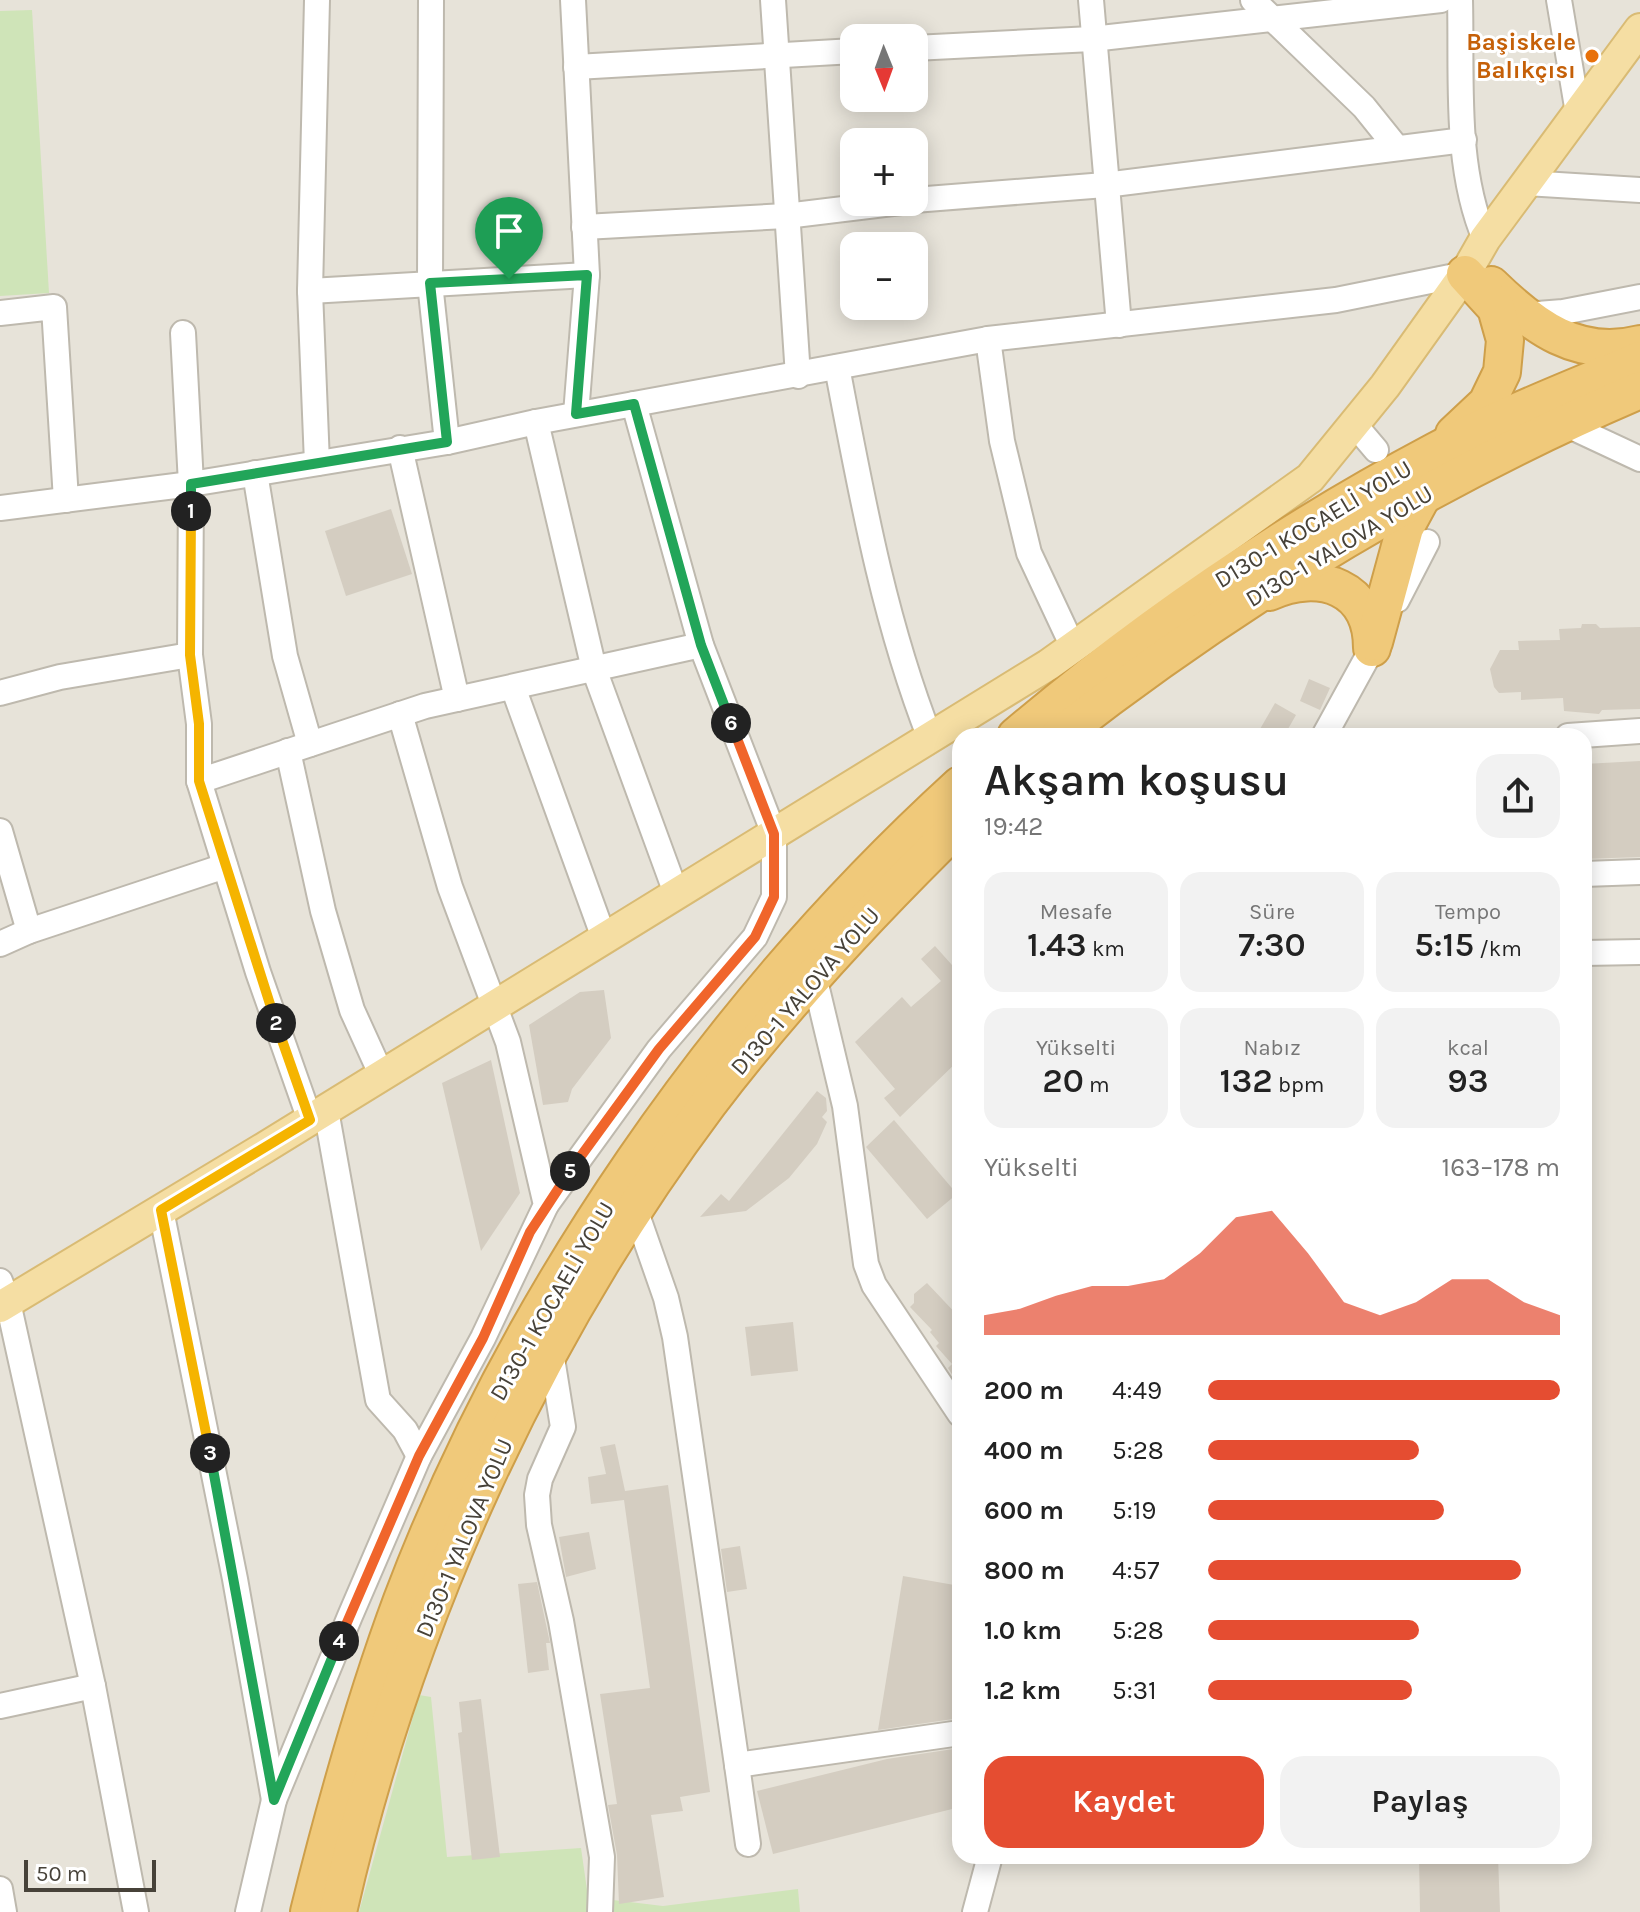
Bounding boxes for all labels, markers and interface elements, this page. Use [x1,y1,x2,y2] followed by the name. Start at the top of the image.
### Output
[840,24,928,112] north arrow
[840,24,928,320] map controls
[1466,28,1576,84] place label: Başiskele Balıkçısı
[1583,47,1601,65] marker: Başiskele Balıkçısı
[840,128,928,216] button: +
[475,197,543,279] pin
[487,209,531,253] icon: arrive
[840,232,928,320] button: −
[1209,454,1417,594] street label: D130-1 KOCAELİ YOLU
[1240,479,1438,613] street label: D130-1 YALOVA YOLU
[171,491,211,531] pin: 1
[187,498,195,524] text: 1
[711,703,751,743] pin: 6
[724,710,738,736] text: 6
[1476,754,1560,838] button: share
[984,755,1289,806] text: Akşam koşusu
[984,811,1043,842] text: 19:42
[1040,899,1112,925] text: Mesafe
[1249,899,1295,925] text: Süre
[1435,899,1501,925] text: Tempo
[724,901,886,1081] street label: D130-1 YALOVA YOLU
[1027,925,1087,965] text: 1.43
[1238,925,1306,965] text: 7:30
[1414,925,1474,965] text: 5:15
[1087,936,1125,962] text: km
[1474,936,1522,962] text: /km
[256,1003,296,1043] pin: 2
[269,1010,283,1036] text: 2
[1036,1035,1116,1061] text: Yükselti
[1243,1035,1301,1061] text: Nabız
[1447,1035,1489,1061] text: kcal
[1042,1061,1084,1101] text: 20
[1220,1061,1273,1101] text: 132
[1447,1061,1489,1101] text: 93
[1084,1072,1110,1098] text: m
[1273,1072,1324,1098] text: bpm
[550,1151,590,1191] pin: 5
[984,1152,1079,1183] text: Yükselti
[1442,1152,1560,1183] text: 163–178 m
[564,1158,576,1184] text: 5
[484,1197,620,1405] street label: D130-1 KOCAELİ YOLU
[984,1375,1064,1406] text: 200 m
[1112,1375,1162,1406] text: 4:49
[190,1433,230,1473] pin: 3
[409,1434,519,1642] street label: D130-1 YALOVA YOLU
[984,1435,1064,1466] text: 400 m
[1112,1435,1164,1466] text: 5:28
[203,1440,217,1466] text: 3
[984,1495,1064,1526] text: 600 m
[1112,1495,1156,1526] text: 5:19
[984,1555,1065,1586] text: 800 m
[1112,1555,1159,1586] text: 4:57
[984,1615,1062,1646] text: 1.0 km
[1112,1615,1164,1646] text: 5:28
[319,1621,359,1661] pin: 4
[332,1628,346,1654] text: 4
[984,1675,1061,1706] text: 1.2 km
[1112,1675,1157,1706] text: 5:31
[984,1756,1264,1848] button: Kaydet
[1280,1756,1560,1848] button: Paylaş
[24,1856,156,1892] scale bar
[36,1861,87,1887] text: 50 m

